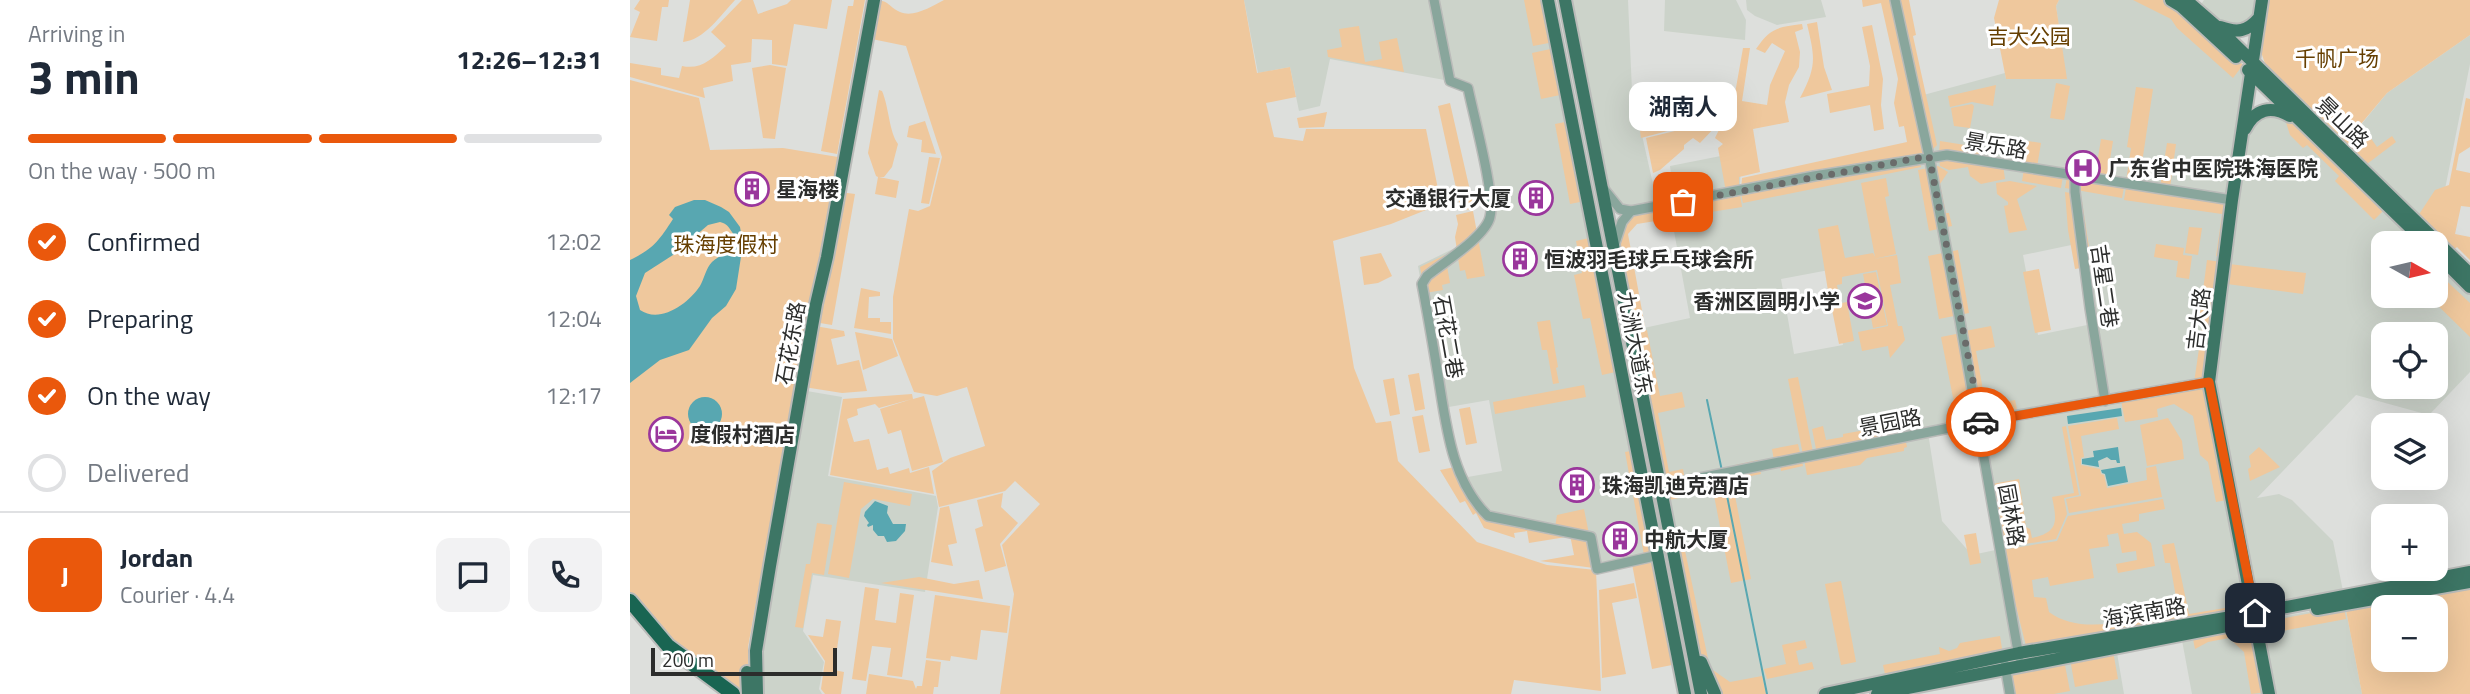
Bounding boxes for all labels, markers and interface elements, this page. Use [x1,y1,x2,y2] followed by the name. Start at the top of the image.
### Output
[28,16,125,51] text: Arriving in
[1987,20,2071,52] park label: 吉大公园
[456,40,602,79] text: 12:26–12:31
[28,42,140,112] text: 3 min
[2295,42,2379,74] park label: 千帆广场
[1629,83,1737,132] callout: 湖南人
[1649,89,1718,124] text: 湖南人
[2309,89,2377,155] street label: 景山路
[1962,124,2030,166] street label: 景乐路
[2064,149,2102,187] hospital icon: 广东省中医院珠海医院
[2108,152,2318,184] place label: 广东省中医院珠海医院
[28,153,216,188] text: On the way · 500 m
[733,170,771,208] building icon: 星海楼
[1653,172,1713,232] pin
[776,173,839,205] place label: 星海楼
[1517,179,1555,217] building icon: 交通银行大厦
[1385,182,1511,214] place label: 交通银行大厦
[1664,183,1702,221] icon: bag
[87,222,201,261] text: Confirmed
[28,223,66,261] icon: check
[545,224,602,259] text: 12:02
[674,228,779,260] park label: 珠海度假村
[2371,231,2448,308] north arrow
[2371,231,2448,672] map controls
[1501,240,1539,278] building icon: 恒波羽毛球乒乓球会所
[2083,242,2127,330] street label: 吉星二巷
[1544,243,1754,275] place label: 恒波羽毛球乒乓球会所
[1846,282,1884,320] school or university icon: 香洲区圆明小学
[1693,285,1840,317] place label: 香洲区圆明小学
[2178,286,2218,352] street label: 吉大路
[1610,288,1662,398] street label: 九洲大道东
[1426,293,1472,381] street label: 石花二巷
[87,299,193,338] text: Preparing
[767,299,813,387] street label: 石花东路
[28,300,66,338] icon: check
[545,301,602,336] text: 12:04
[2371,322,2448,399] button: locate
[87,376,211,415] text: On the way
[28,377,66,415] icon: check
[545,378,602,413] text: 12:17
[1946,387,2016,457] courier
[1856,400,1924,444] street label: 景园路
[1962,403,2000,441] icon: car
[2371,413,2448,490] button: layers
[647,415,685,453] hotel icon: 度假村酒店
[690,418,795,450] place label: 度假村酒店
[87,453,190,492] text: Delivered
[1558,466,1596,504] building icon: 珠海凯迪克酒店
[1602,469,1749,501] place label: 珠海凯迪克酒店
[1991,481,2033,549] street label: 园林路
[2371,504,2448,581] button: +
[1601,520,1639,558] building icon: 中航大厦
[1644,523,1728,555] place label: 中航大厦
[120,538,193,577] text: Jordan
[436,538,510,612] button: chat
[528,538,602,612] button: phone
[61,556,69,595] text: J
[120,577,235,612] text: Courier · 4.4
[2225,583,2285,643] pin
[2100,589,2188,635] street label: 海滨南路
[2236,594,2274,632] icon: home
[2371,595,2448,672] button: −
[651,645,836,677] scale bar
[662,645,714,674] text: 200 m

